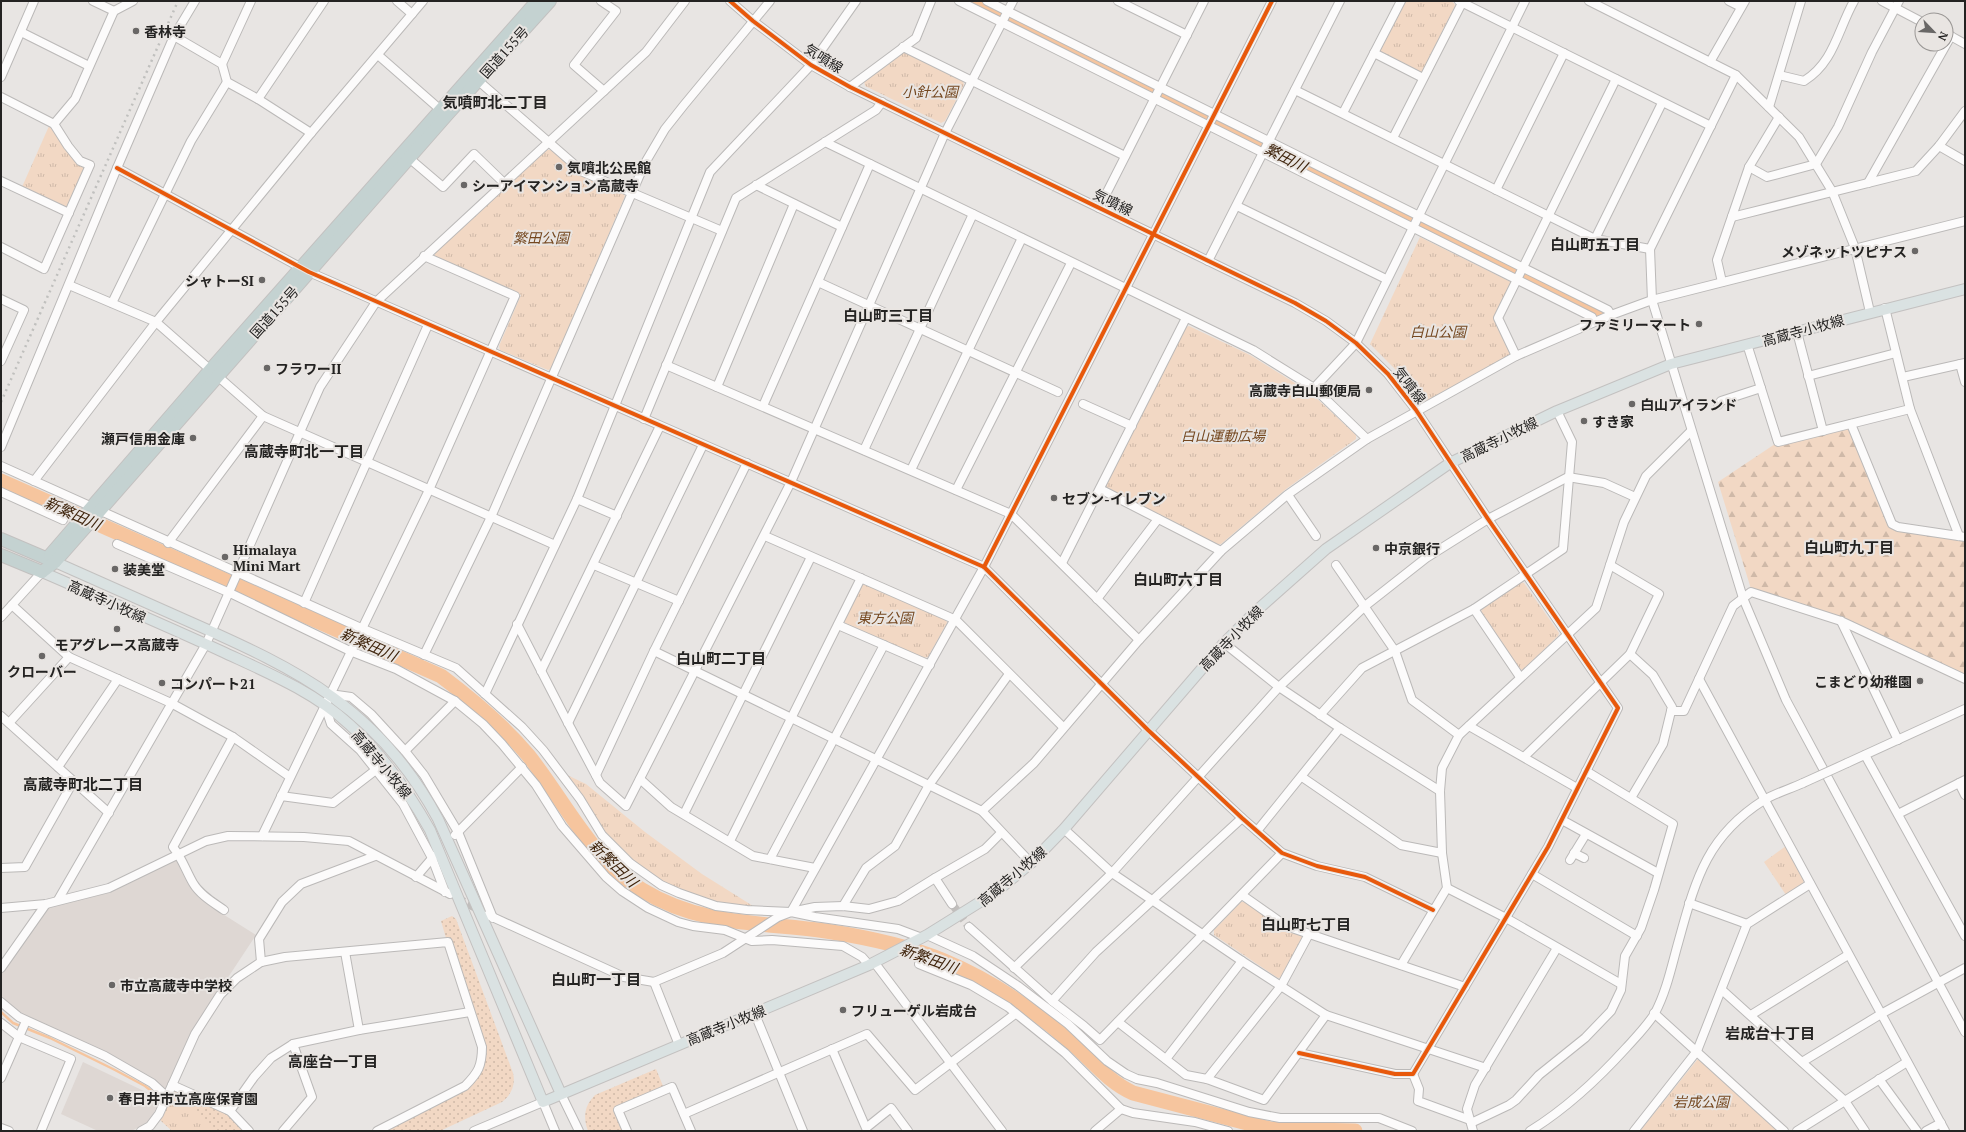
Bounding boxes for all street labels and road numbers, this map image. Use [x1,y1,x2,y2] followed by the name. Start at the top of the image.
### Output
[475,22,533,82] street label: 国道155号
[801,39,847,77] street label: 気噴線
[1090,184,1136,220] street label: 気噴線
[245,282,303,342] street label: 国道155号
[1760,310,1846,350] street label: 高蔵寺小牧線
[1390,363,1430,407] street label: 気噴線
[1457,412,1541,466] street label: 高蔵寺小牧線
[65,575,149,627] street label: 高蔵寺小牧線
[1195,601,1267,675] street label: 高蔵寺小牧線
[348,726,416,802] street label: 高蔵寺小牧線
[974,842,1050,910] street label: 高蔵寺小牧線
[683,1000,769,1050] street label: 高蔵寺小牧線

